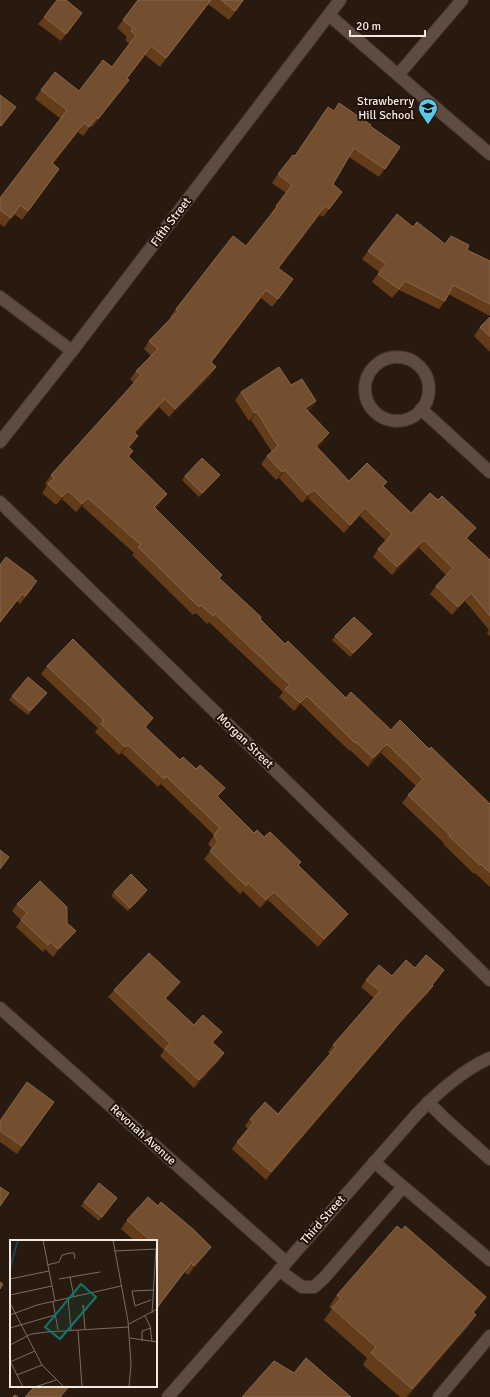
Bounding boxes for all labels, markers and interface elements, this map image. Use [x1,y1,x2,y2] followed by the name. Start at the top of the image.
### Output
[350,12,425,38] scale bar
[356,19,381,34] text: 20 m
[357,94,414,123] place label: Strawberry Hill School
[417,97,439,125] school or university icon: Strawberry Hill School
[148,194,194,250] street label: Fifth Street
[213,710,277,772] street label: Morgan Street
[107,1101,179,1169] street label: Revonah Avenue
[298,1192,348,1248] street label: Third Street
[10,1240,157,1387] inset map

